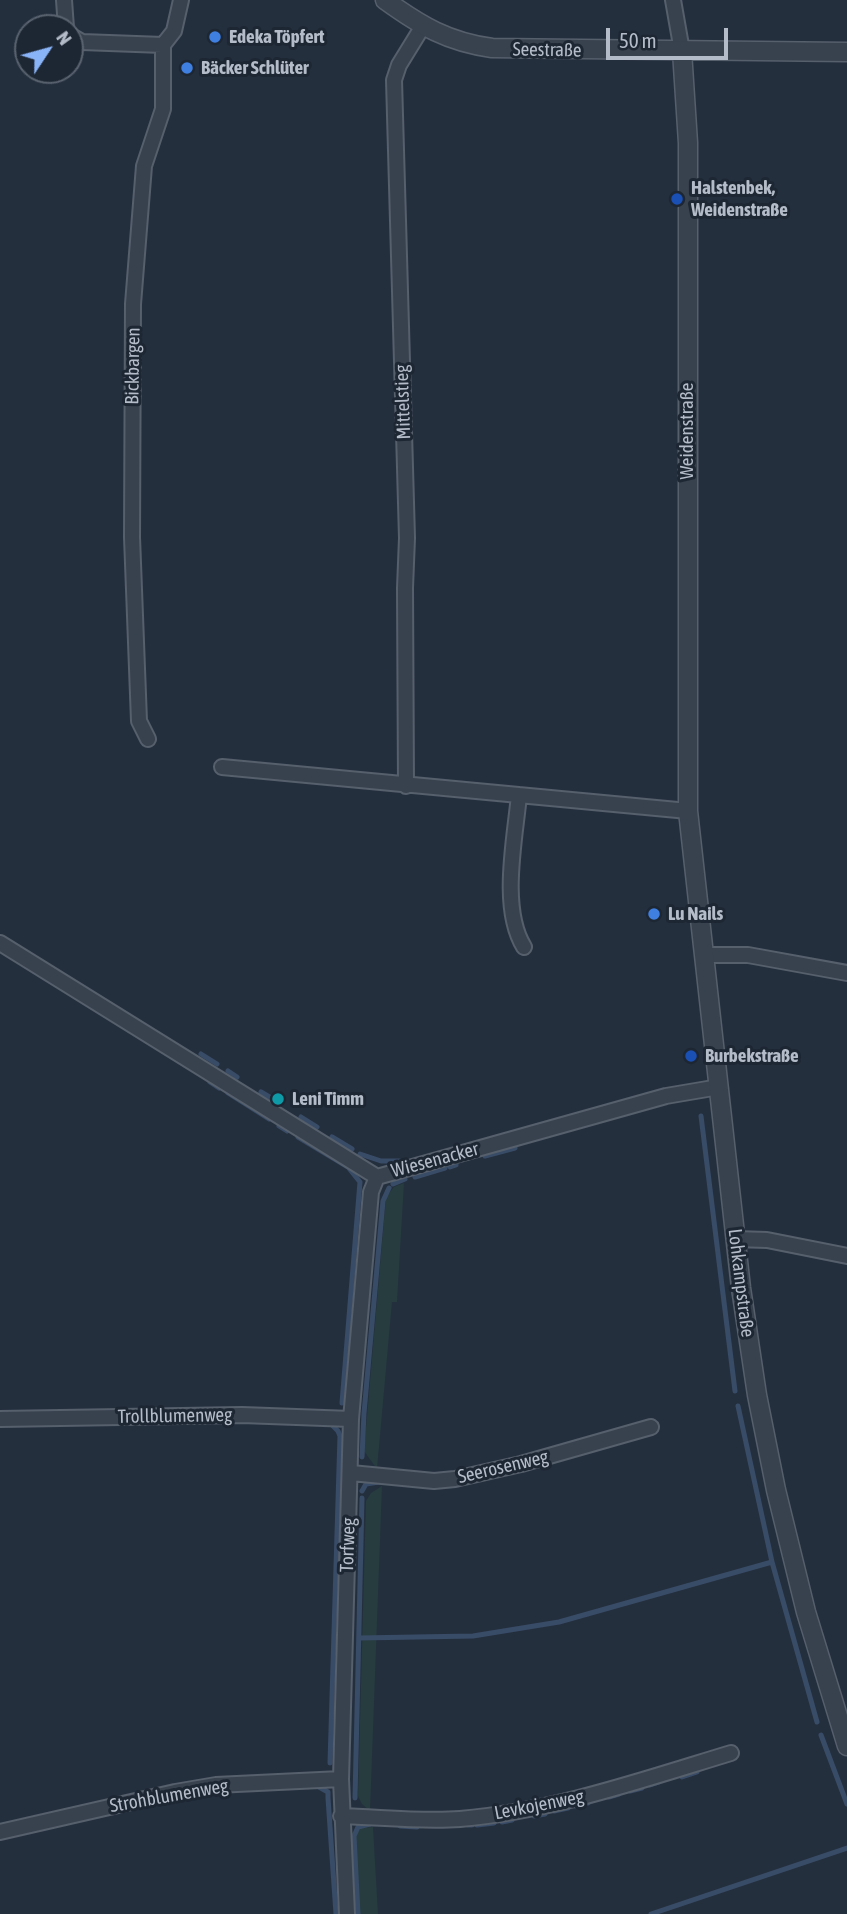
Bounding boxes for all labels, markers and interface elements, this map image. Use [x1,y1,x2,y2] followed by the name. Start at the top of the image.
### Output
[14,14,84,84] north arrow
[609,14,732,58] scale bar
[229,26,324,48] place label: Edeka Töpfert
[52,27,77,49] text: N
[619,28,657,52] text: 50 m
[207,29,223,45] marker: Edeka Töpfert
[512,38,582,62] street label: Seestraße
[201,57,309,79] place label: Bäcker Schlüter
[179,60,195,76] marker: Bäcker Schlüter
[691,177,788,221] place label: Halstenbek, Weidenstraße
[669,191,685,207] marker: Halstenbek, Weidenstraße
[121,327,145,405] street label: Bickbargen
[390,364,416,440] street label: Mittelstieg
[676,383,698,479] street label: Weidenstraße
[668,903,723,925] place label: Lu Nails
[646,906,662,922] marker: Lu Nails
[705,1045,799,1067] place label: Burbekstraße
[683,1048,699,1064] marker: Burbekstraße
[292,1088,364,1110] place label: Leni Timm
[270,1091,286,1107] marker: Leni Timm
[389,1137,481,1183] street label: Wiesenacker
[723,1227,759,1339] street label: Lohkampstraße
[118,1404,232,1428] street label: Trollblumenweg
[456,1446,550,1488] street label: Seerosenweg
[336,1517,360,1573] street label: Torfweg
[108,1774,230,1818] street label: Strohblumenweg
[492,1785,586,1825] street label: Levkojenweg

